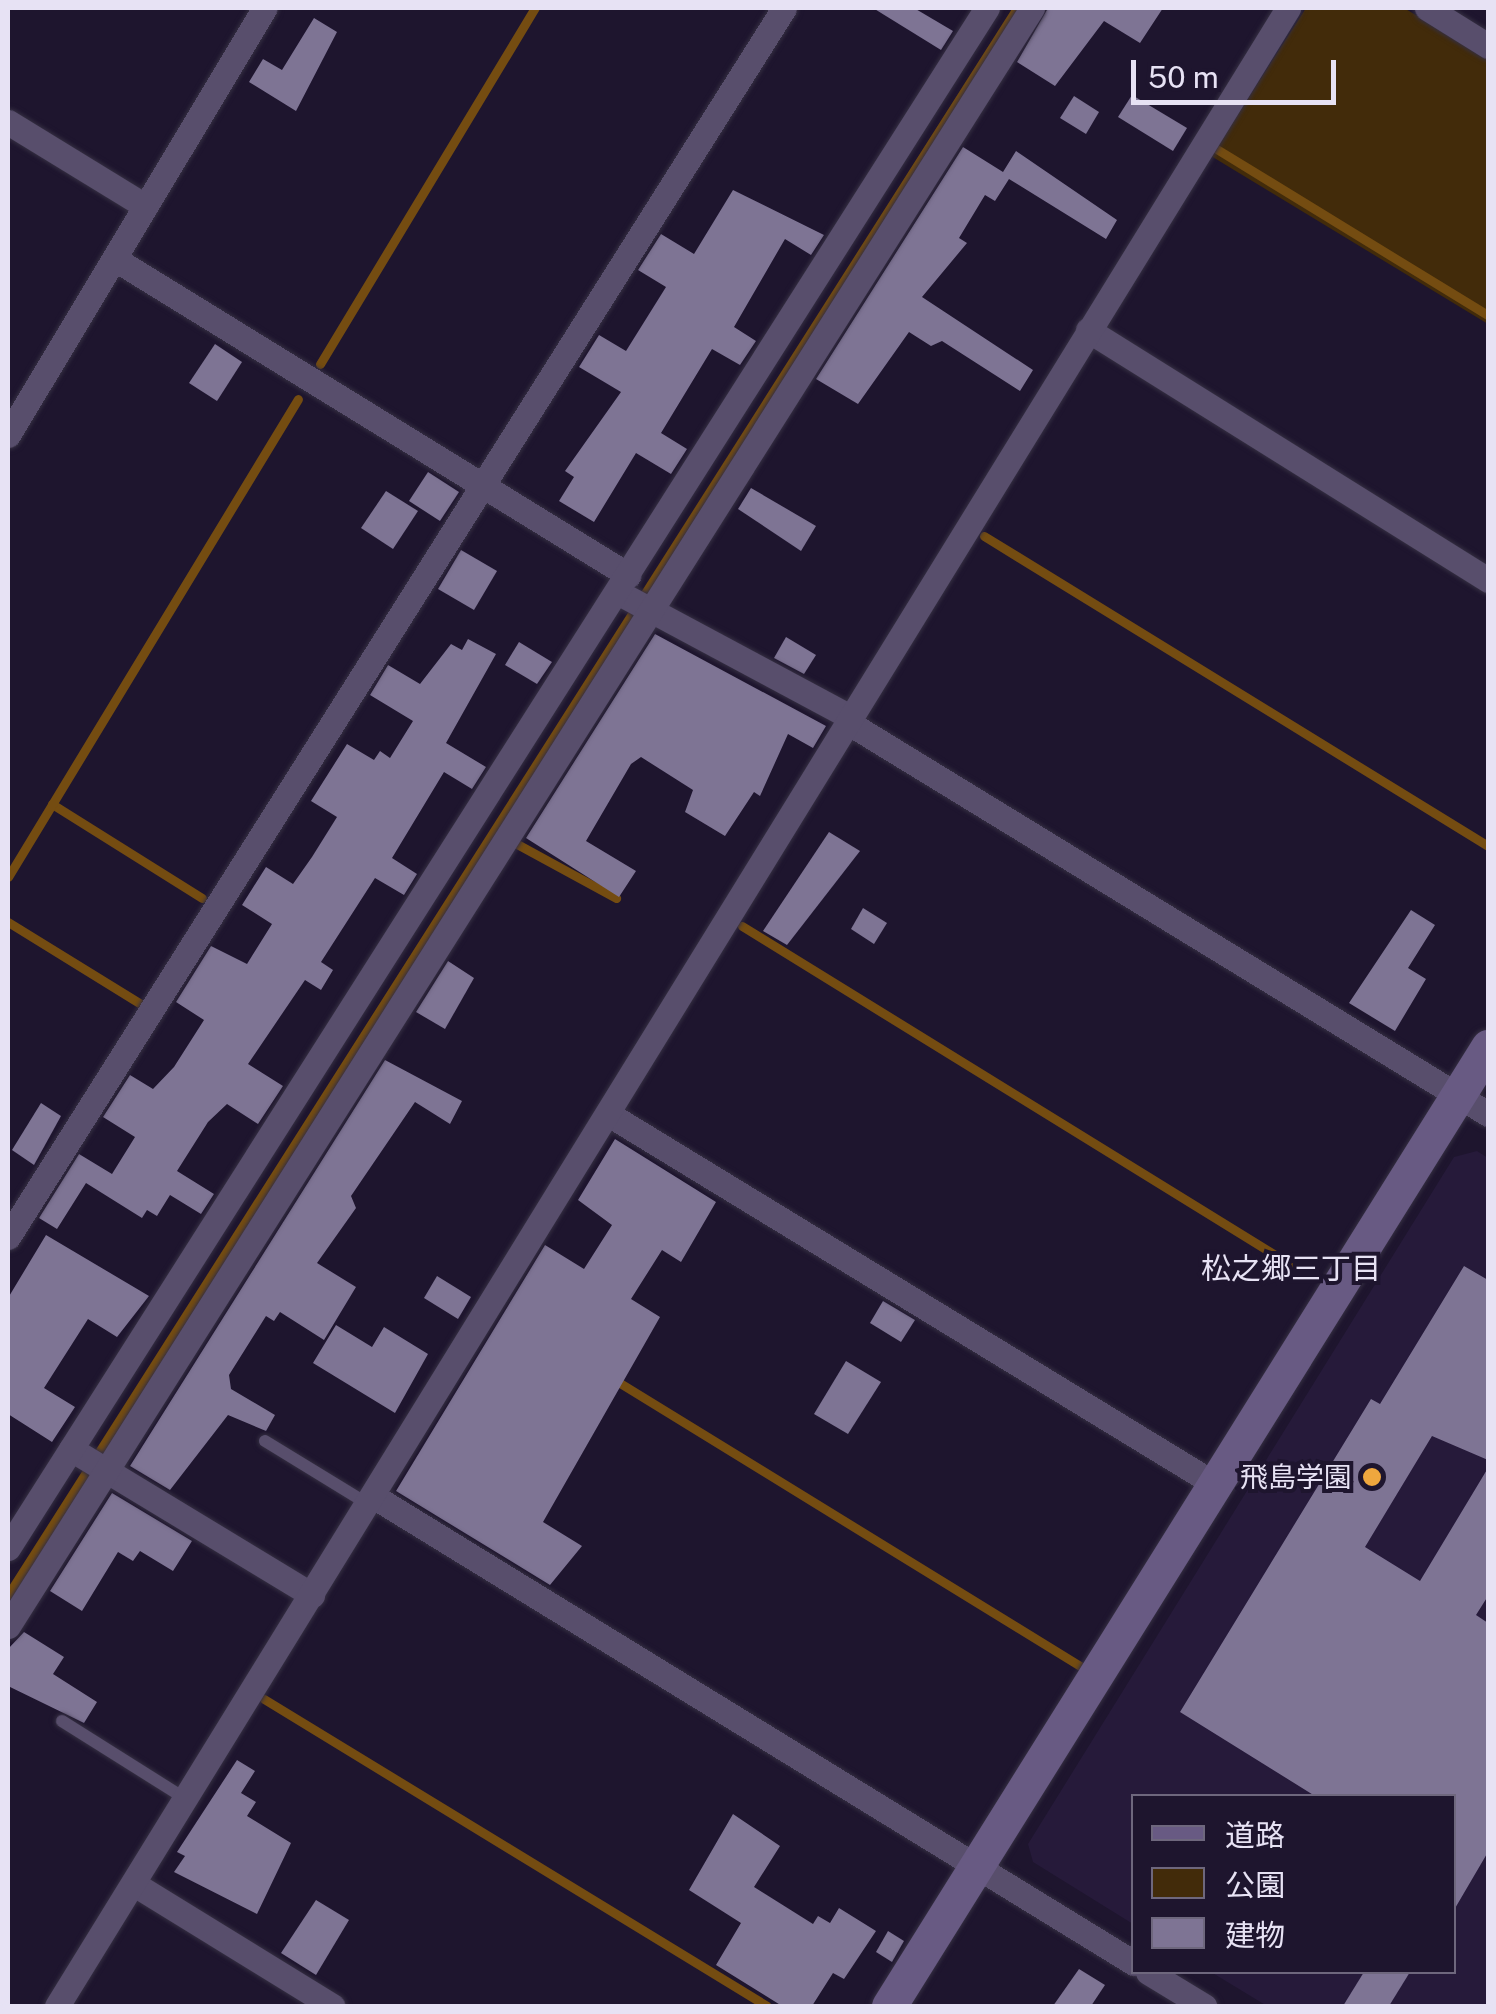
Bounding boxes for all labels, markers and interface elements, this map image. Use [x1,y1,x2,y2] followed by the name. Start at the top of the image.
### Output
[1136,40,1341,102] scale bar
[1148,59,1219,95] text: 50 m
[1201,1250,1381,1286] district label: 松之郷三丁目
[1240,1460,1352,1494] place label: 飛島学園
[1361,1466,1383,1488] marker: 飛島学園
[1131,1794,1456,1974] legend
[1225,1817,1285,1853] text: 道路
[1225,1867,1285,1903] text: 公園
[1225,1917,1285,1953] text: 建物

